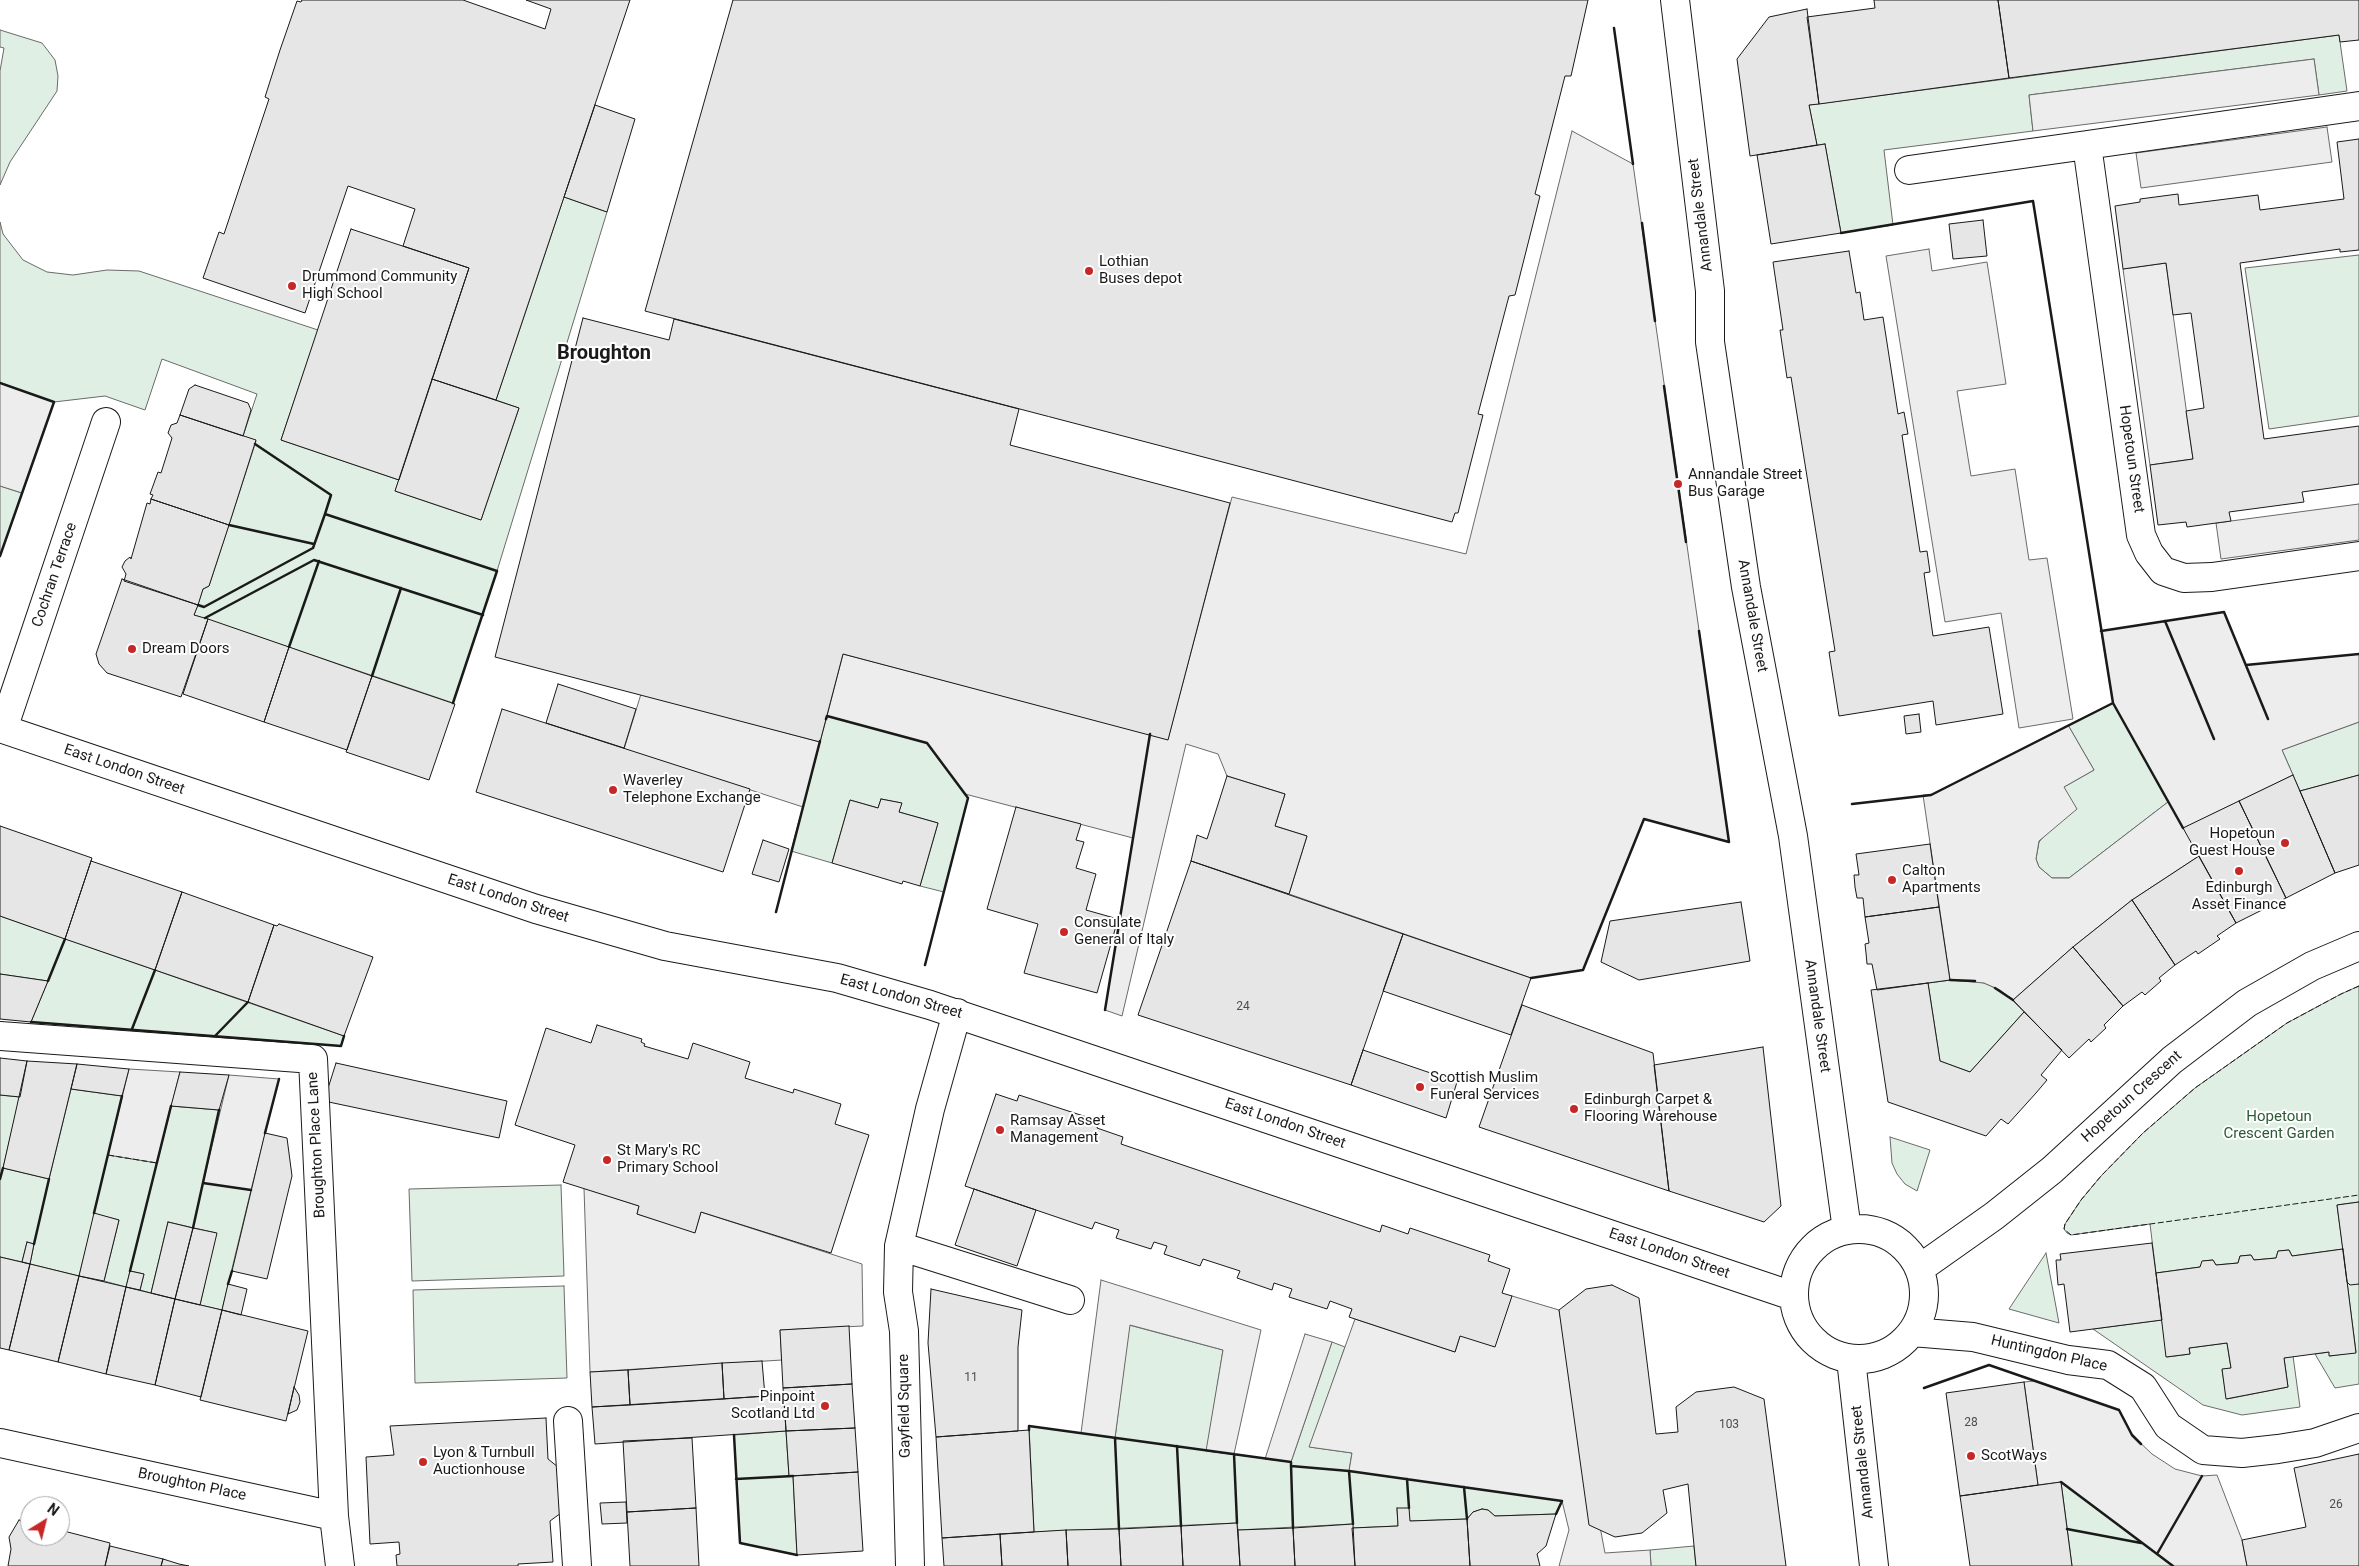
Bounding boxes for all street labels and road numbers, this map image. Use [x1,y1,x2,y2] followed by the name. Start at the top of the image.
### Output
[1685,157,1717,273] street label: Annandale Street
[2115,404,2147,514] street label: Hopetoun Street
[29,520,81,630] street label: Cochran Terrace
[1733,558,1771,674] street label: Annandale Street
[61,741,187,799] street label: East London Street
[445,871,571,927] street label: East London Street
[1800,958,1834,1074] street label: Annandale Street
[838,971,964,1023] street label: East London Street
[2078,1047,2186,1147] street label: Hopetoun Crescent
[304,1071,330,1219] street label: Broughton Place Lane
[1222,1095,1348,1153] street label: East London Street
[1606,1225,1732,1283] street label: East London Street
[1989,1332,2109,1376] street label: Huntingdon Place
[895,1354,915,1458] street label: Gayfield Square
[1848,1404,1878,1520] street label: Annandale Street
[136,1465,248,1505] street label: Broughton Place

